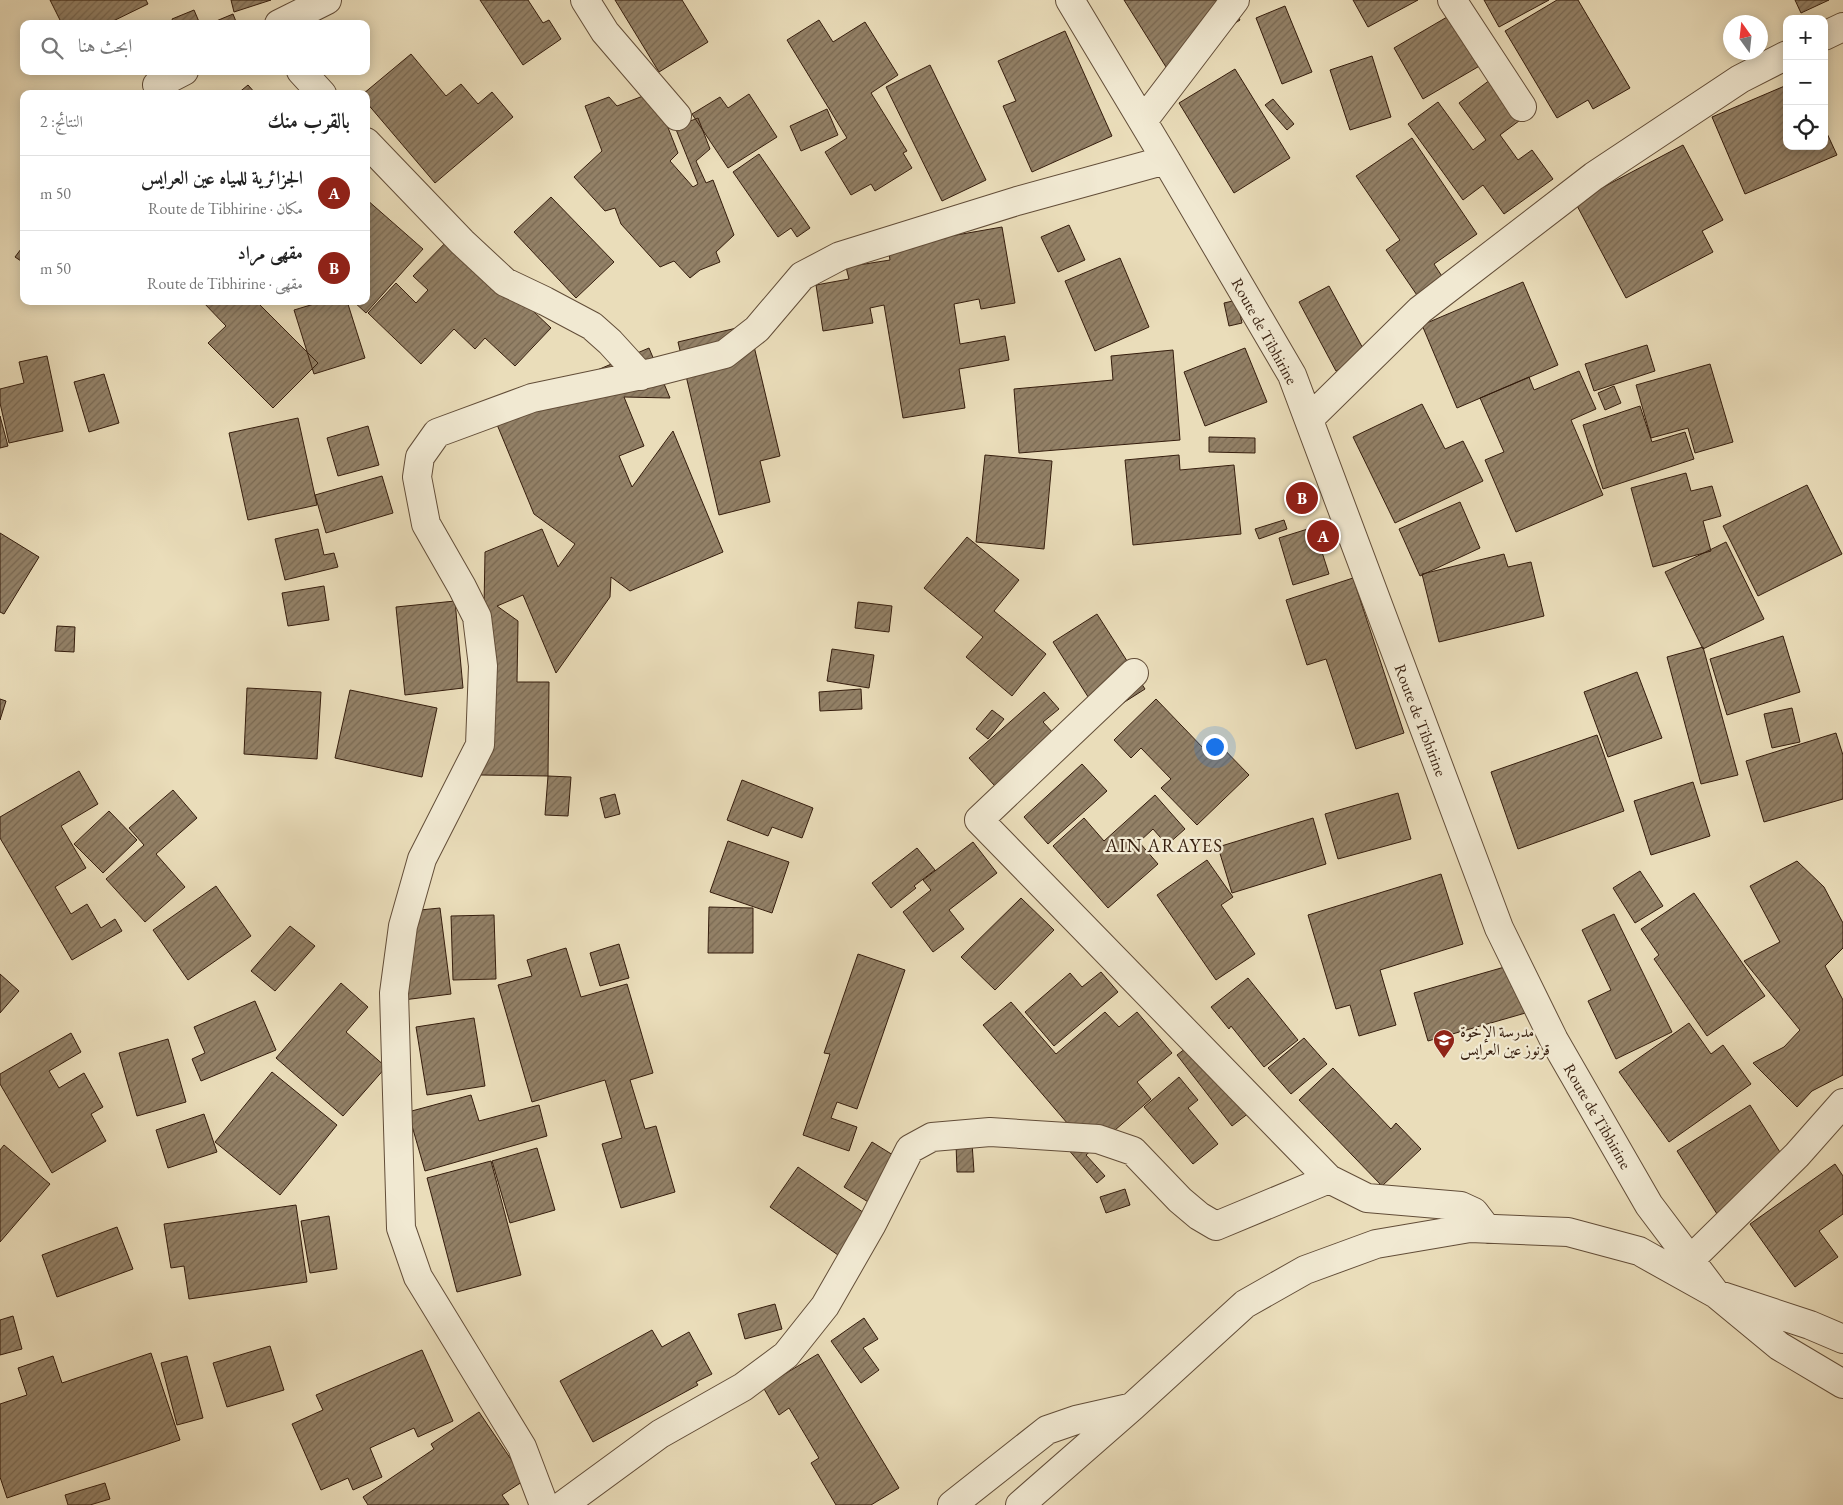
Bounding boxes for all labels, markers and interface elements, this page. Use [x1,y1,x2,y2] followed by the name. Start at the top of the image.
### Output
[1723,15,1768,60] north arrow
[1783,15,1828,150] map controls
[1783,15,1828,60] button: +
[20,20,370,75] search box
[78,33,132,58] text: ابحث هنا
[38,34,66,62] icon: search
[1783,60,1828,105] button: −
[1783,105,1828,150] button: locate
[267,107,350,134] text: بالقرب منك
[40,111,83,132] text: النتائج: 2
[141,165,303,190] text: الجزائرية للمياه عين العرايس
[40,183,71,204] text: 50 m
[328,183,340,204] text: A
[148,198,303,219] text: مكان · Route de Tibhirine
[237,240,303,265] text: مقهى مراد
[40,258,71,279] text: 50 m
[329,258,339,279] text: B
[147,273,303,294] text: مقهى · Route de Tibhirine
[1227,274,1302,388] street label: Route de Tibhirine
[1286,479,1318,517] pin: B
[1307,517,1339,555] pin: A
[1389,661,1452,779] street label: Route de Tibhirine
[1202,734,1228,760] your location
[1104,833,1223,858] district label: AIN ARAYES
[1460,1021,1550,1060] place label: مدرسة الإخوة قرنوز عين العرايس
[1432,1028,1456,1059] school or university icon: مدرسة الإخوة قرنوز عين العرايس
[1559,1060,1636,1173] street label: Route de Tibhirine

